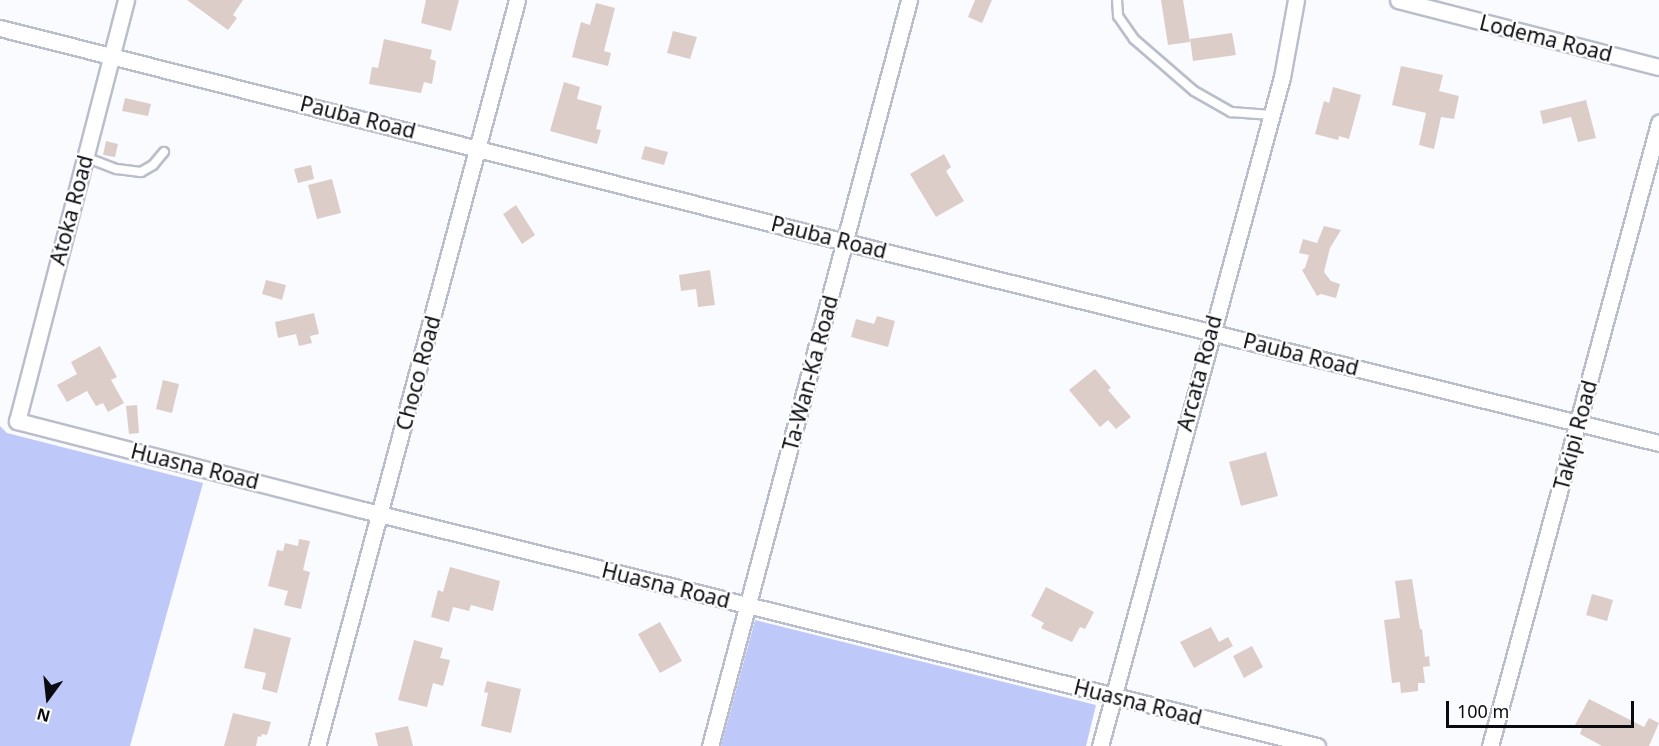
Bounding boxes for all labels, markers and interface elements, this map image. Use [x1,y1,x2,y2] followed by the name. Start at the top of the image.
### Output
[1477,9,1615,67] street label: Lodema Road
[298,90,418,144] street label: Pauba Road
[44,152,98,268] street label: Atoka Road
[769,210,889,264] street label: Pauba Road
[777,293,843,453] street label: Ta-Wan-Ka Road
[1171,312,1227,434] street label: Arcata Road
[391,313,445,433] street label: Choco Road
[1241,327,1361,381] street label: Pauba Road
[1548,377,1602,493] street label: Takipi Road
[128,438,262,494] street label: Huasna Road
[599,557,733,613] street label: Huasna Road
[18,668,78,728] north arrow
[1071,674,1205,730] street label: Huasna Road
[1449,689,1636,727] scale bar
[1457,699,1509,723] text: 100 m
[34,703,52,728] text: N

